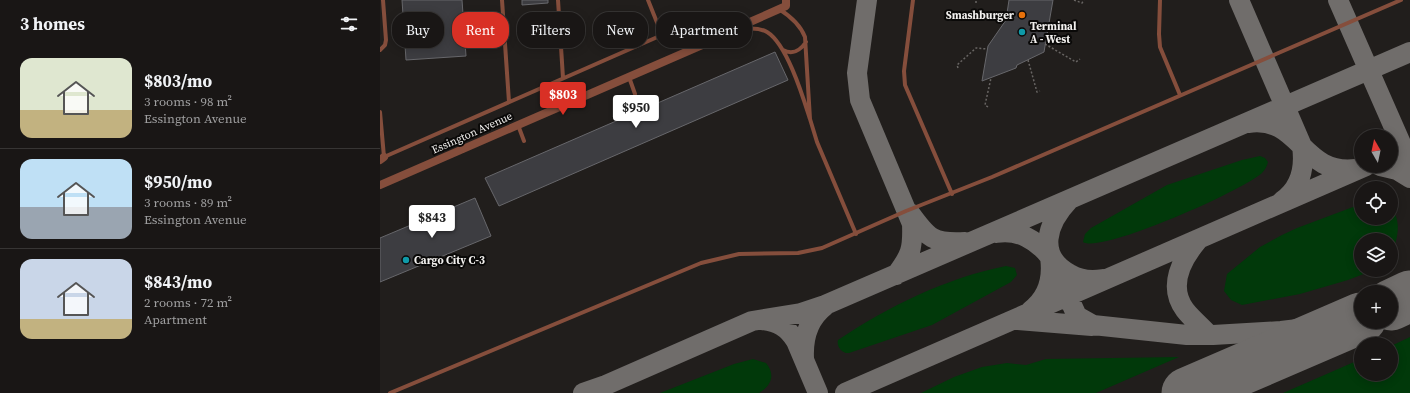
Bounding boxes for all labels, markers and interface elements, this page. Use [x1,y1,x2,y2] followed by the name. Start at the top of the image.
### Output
[946,8,1015,23] place label: Smashburger
[1017,10,1027,20] marker: Smashburger
[20,12,85,36] text: 3 homes
[392,12,444,48] chip: Buy
[452,12,509,48] chip: Rent
[517,12,585,48] chip: Filters
[593,12,648,48] chip: New
[656,12,752,48] chip: Apartment
[338,13,360,35] icon: filters
[1030,19,1077,47] place label: Terminal A - West
[1017,27,1027,37] marker: Terminal A - West
[144,69,212,93] text: $803/mo
[52,74,100,122] icon: home
[539,82,587,116] pin: $803
[549,86,577,103] text: $803
[144,93,232,110] text: 3 rooms · 98 m²
[612,95,660,129] pin: $950
[622,99,650,116] text: $950
[429,108,515,158] street label: Essington Avenue
[144,110,247,127] text: Essington Avenue
[1354,129,1398,173] north arrow
[1354,129,1398,381] map controls
[144,170,212,194] text: $950/mo
[52,175,100,223] icon: home
[1354,181,1398,225] button: locate
[144,194,232,211] text: 3 rooms · 89 m²
[408,205,456,239] pin: $843
[418,209,446,226] text: $843
[144,211,247,228] text: Essington Avenue
[1354,233,1398,277] button: layers
[414,253,485,268] place label: Cargo City C-3
[401,255,411,265] marker: Cargo City C-3
[144,270,212,294] text: $843/mo
[52,275,100,323] icon: home
[1354,285,1398,329] button: +
[144,294,232,311] text: 2 rooms · 72 m²
[144,311,207,328] text: Apartment
[1354,337,1398,381] button: −

